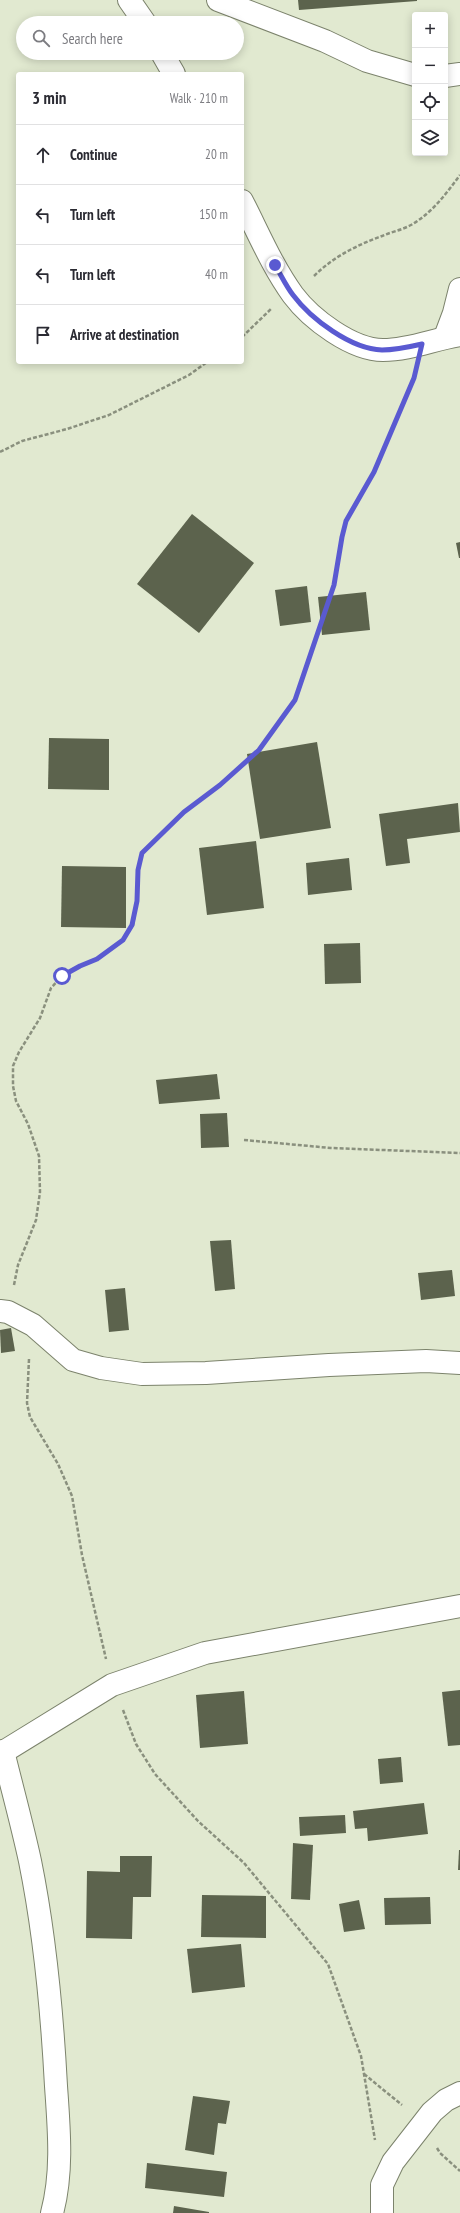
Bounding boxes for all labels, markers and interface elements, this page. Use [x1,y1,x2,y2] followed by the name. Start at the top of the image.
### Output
[412,12,448,156] map controls
[412,12,448,48] button: +
[16,16,244,60] search box
[30,27,52,49] icon: search
[62,29,123,48] text: Search here
[412,48,448,84] button: −
[412,84,448,120] button: locate
[32,87,66,109] text: 3 min
[170,90,228,107] text: Walk · 210 m
[412,120,448,156] button: layers
[32,144,54,166] icon: ahead
[70,145,117,164] text: Continue
[205,146,228,163] text: 20 m
[32,204,54,226] icon: left
[70,205,115,224] text: Turn left
[199,206,228,223] text: 150 m
[266,256,284,274] route end
[32,264,54,286] icon: left
[70,265,115,284] text: Turn left
[205,266,228,283] text: 40 m
[32,324,54,346] icon: arrive
[70,325,179,344] text: Arrive at destination
[53,967,71,985] route start

